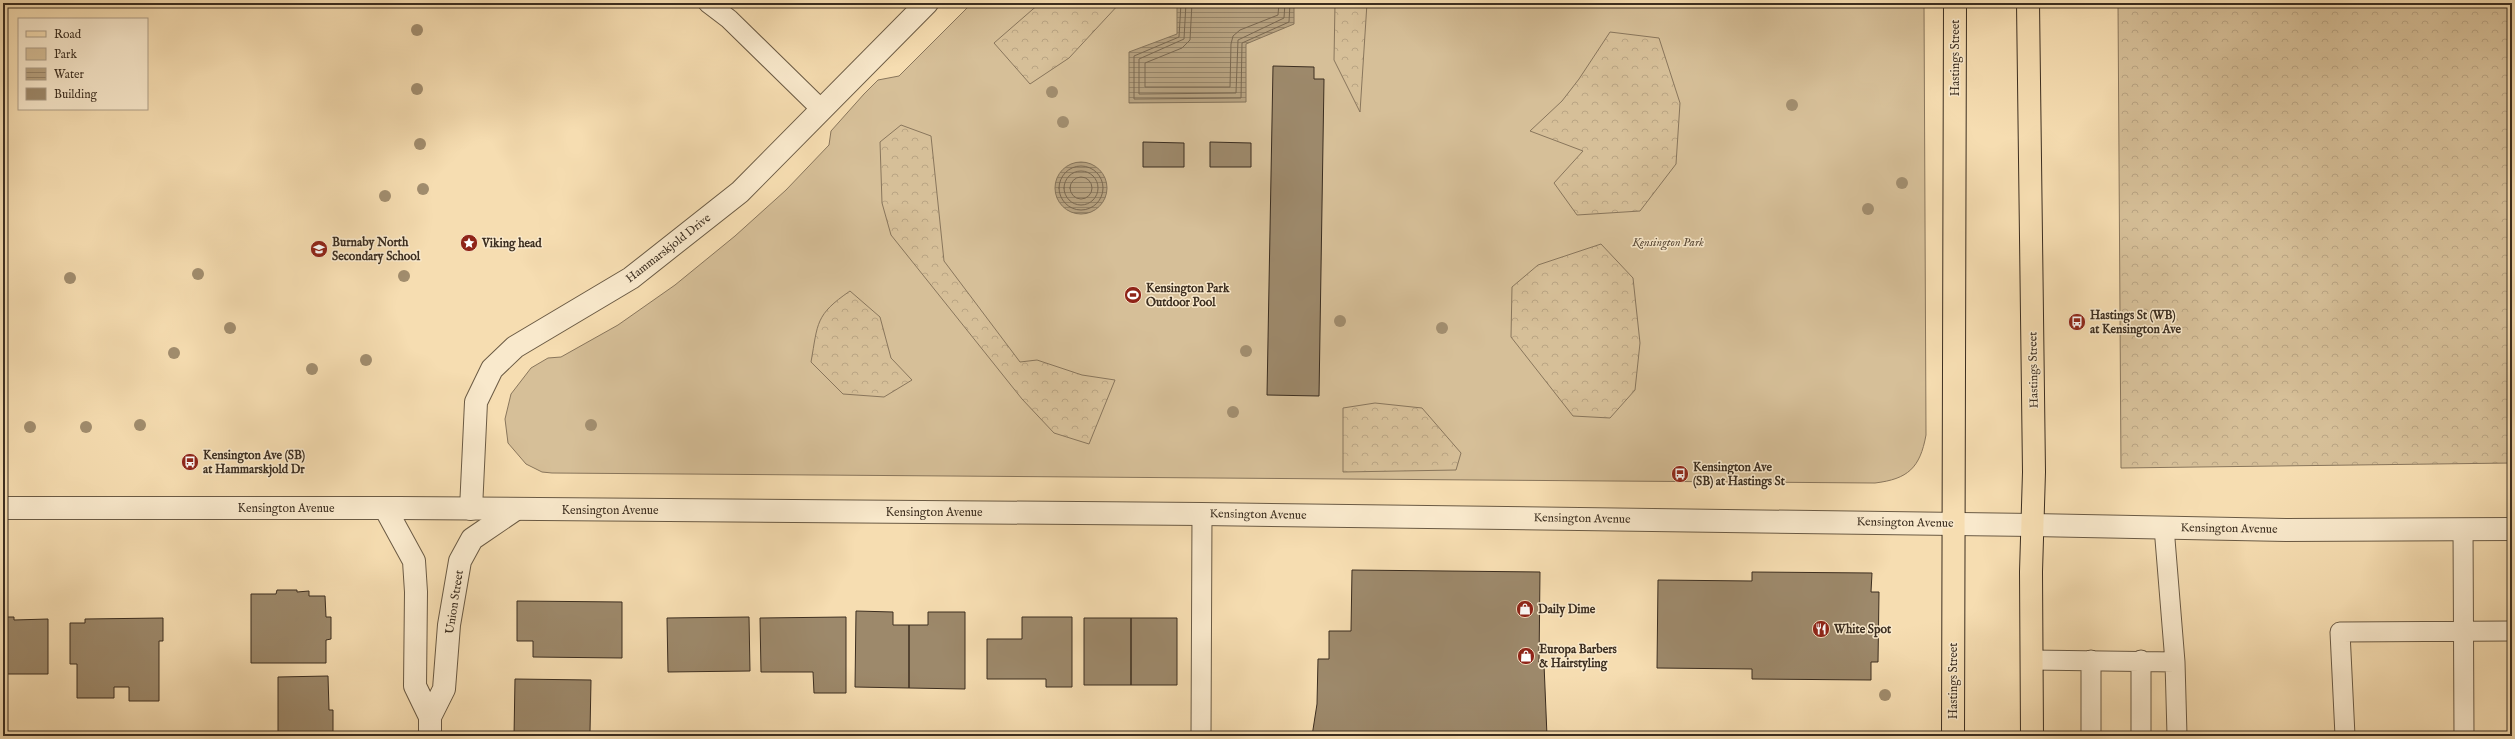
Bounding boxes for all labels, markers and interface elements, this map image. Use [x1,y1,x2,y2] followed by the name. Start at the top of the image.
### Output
[18,18,148,110] legend
[1948,20,1963,96] street label: Hastings Street
[54,27,82,42] text: Road
[54,47,77,62] text: Park
[54,67,85,82] text: Water
[54,87,98,102] text: Building
[623,210,714,286] street label: Hammarskjold Drive
[459,233,479,253] place icon: Viking head
[332,235,421,265] place label: Burnaby North Secondary School
[1631,235,1704,251] park label: Kensington Park
[481,236,542,252] place label: Viking head
[309,239,329,259] school or university icon: Burnaby North Secondary School
[1146,281,1230,310] place label: Kensington Park Outdoor Pool
[1123,285,1143,305] sports icon: Kensington Park Outdoor Pool
[2090,308,2182,338] place label: Hastings St (WB) at Kensington Ave
[2067,312,2087,332] bus stop icon: Hastings St (WB) at Kensington Ave
[2025,332,2042,408] street label: Hastings Street
[203,448,305,478] place label: Kensington Ave (SB) at Hammarskjold Dr
[180,452,200,472] bus stop icon: Kensington Ave (SB) at Hammarskjold Dr
[1693,460,1786,490] place label: Kensington Ave (SB) at Hastings St
[1670,464,1690,484] bus stop icon: Kensington Ave (SB) at Hastings St
[237,501,335,516] street label: Kensington Avenue
[561,503,659,518] street label: Kensington Avenue
[885,505,983,520] street label: Kensington Avenue
[1209,506,1307,523] street label: Kensington Avenue
[1533,510,1631,527] street label: Kensington Avenue
[1856,514,1954,531] street label: Kensington Avenue
[2180,520,2278,537] street label: Kensington Avenue
[442,569,467,635] street label: Union Street
[1515,599,1535,619] shop icon: Daily Dime
[1538,602,1596,618] place label: Daily Dime
[1811,619,1831,639] restaurant icon: White Spot
[1833,622,1892,638] place label: White Spot
[1539,642,1618,672] place label: Europa Barbers & Hairstyling
[1946,643,1961,719] street label: Hastings Street
[1516,646,1536,666] shop icon: Europa Barbers & Hairstyling

